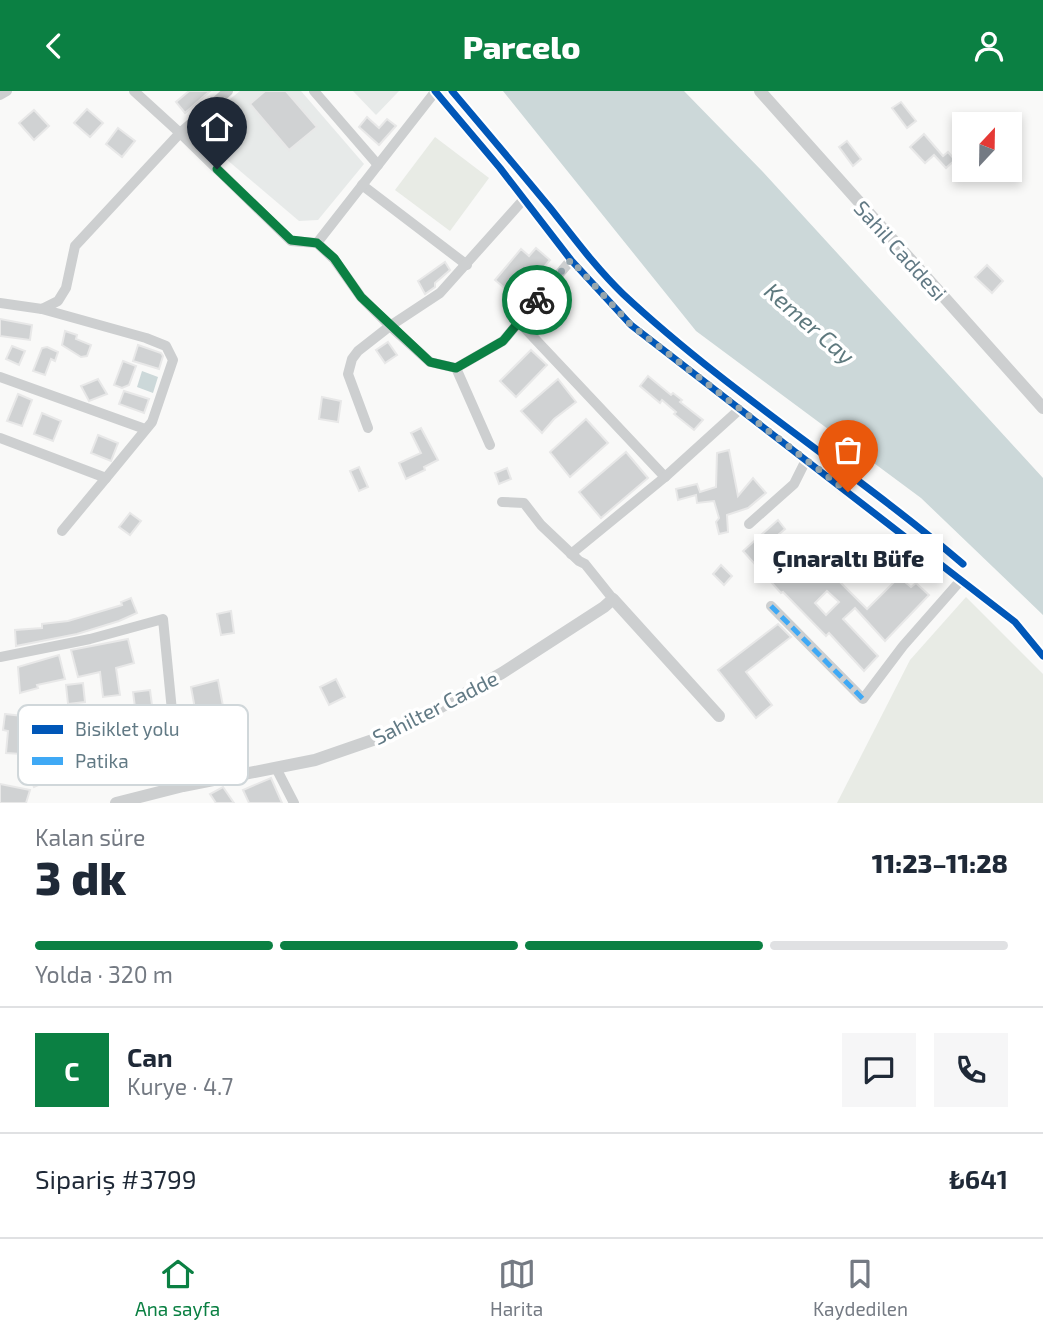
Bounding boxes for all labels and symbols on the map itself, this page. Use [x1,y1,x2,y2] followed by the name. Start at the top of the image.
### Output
[187,97,247,169] pin
[952,112,1022,182] north arrow
[850,195,952,305] street label: Sahil Caddesi
[502,265,572,335] courier
[759,276,861,370] water label: Kemer Cay
[818,420,878,492] pin
[754,534,942,583] callout: Çınaraltı Büfe
[368,665,502,749] street label: Sahilter Cadde
[18,705,248,785] legend
[75,717,180,740] text: Bisiklet yolu
[75,749,129,772] text: Patika

